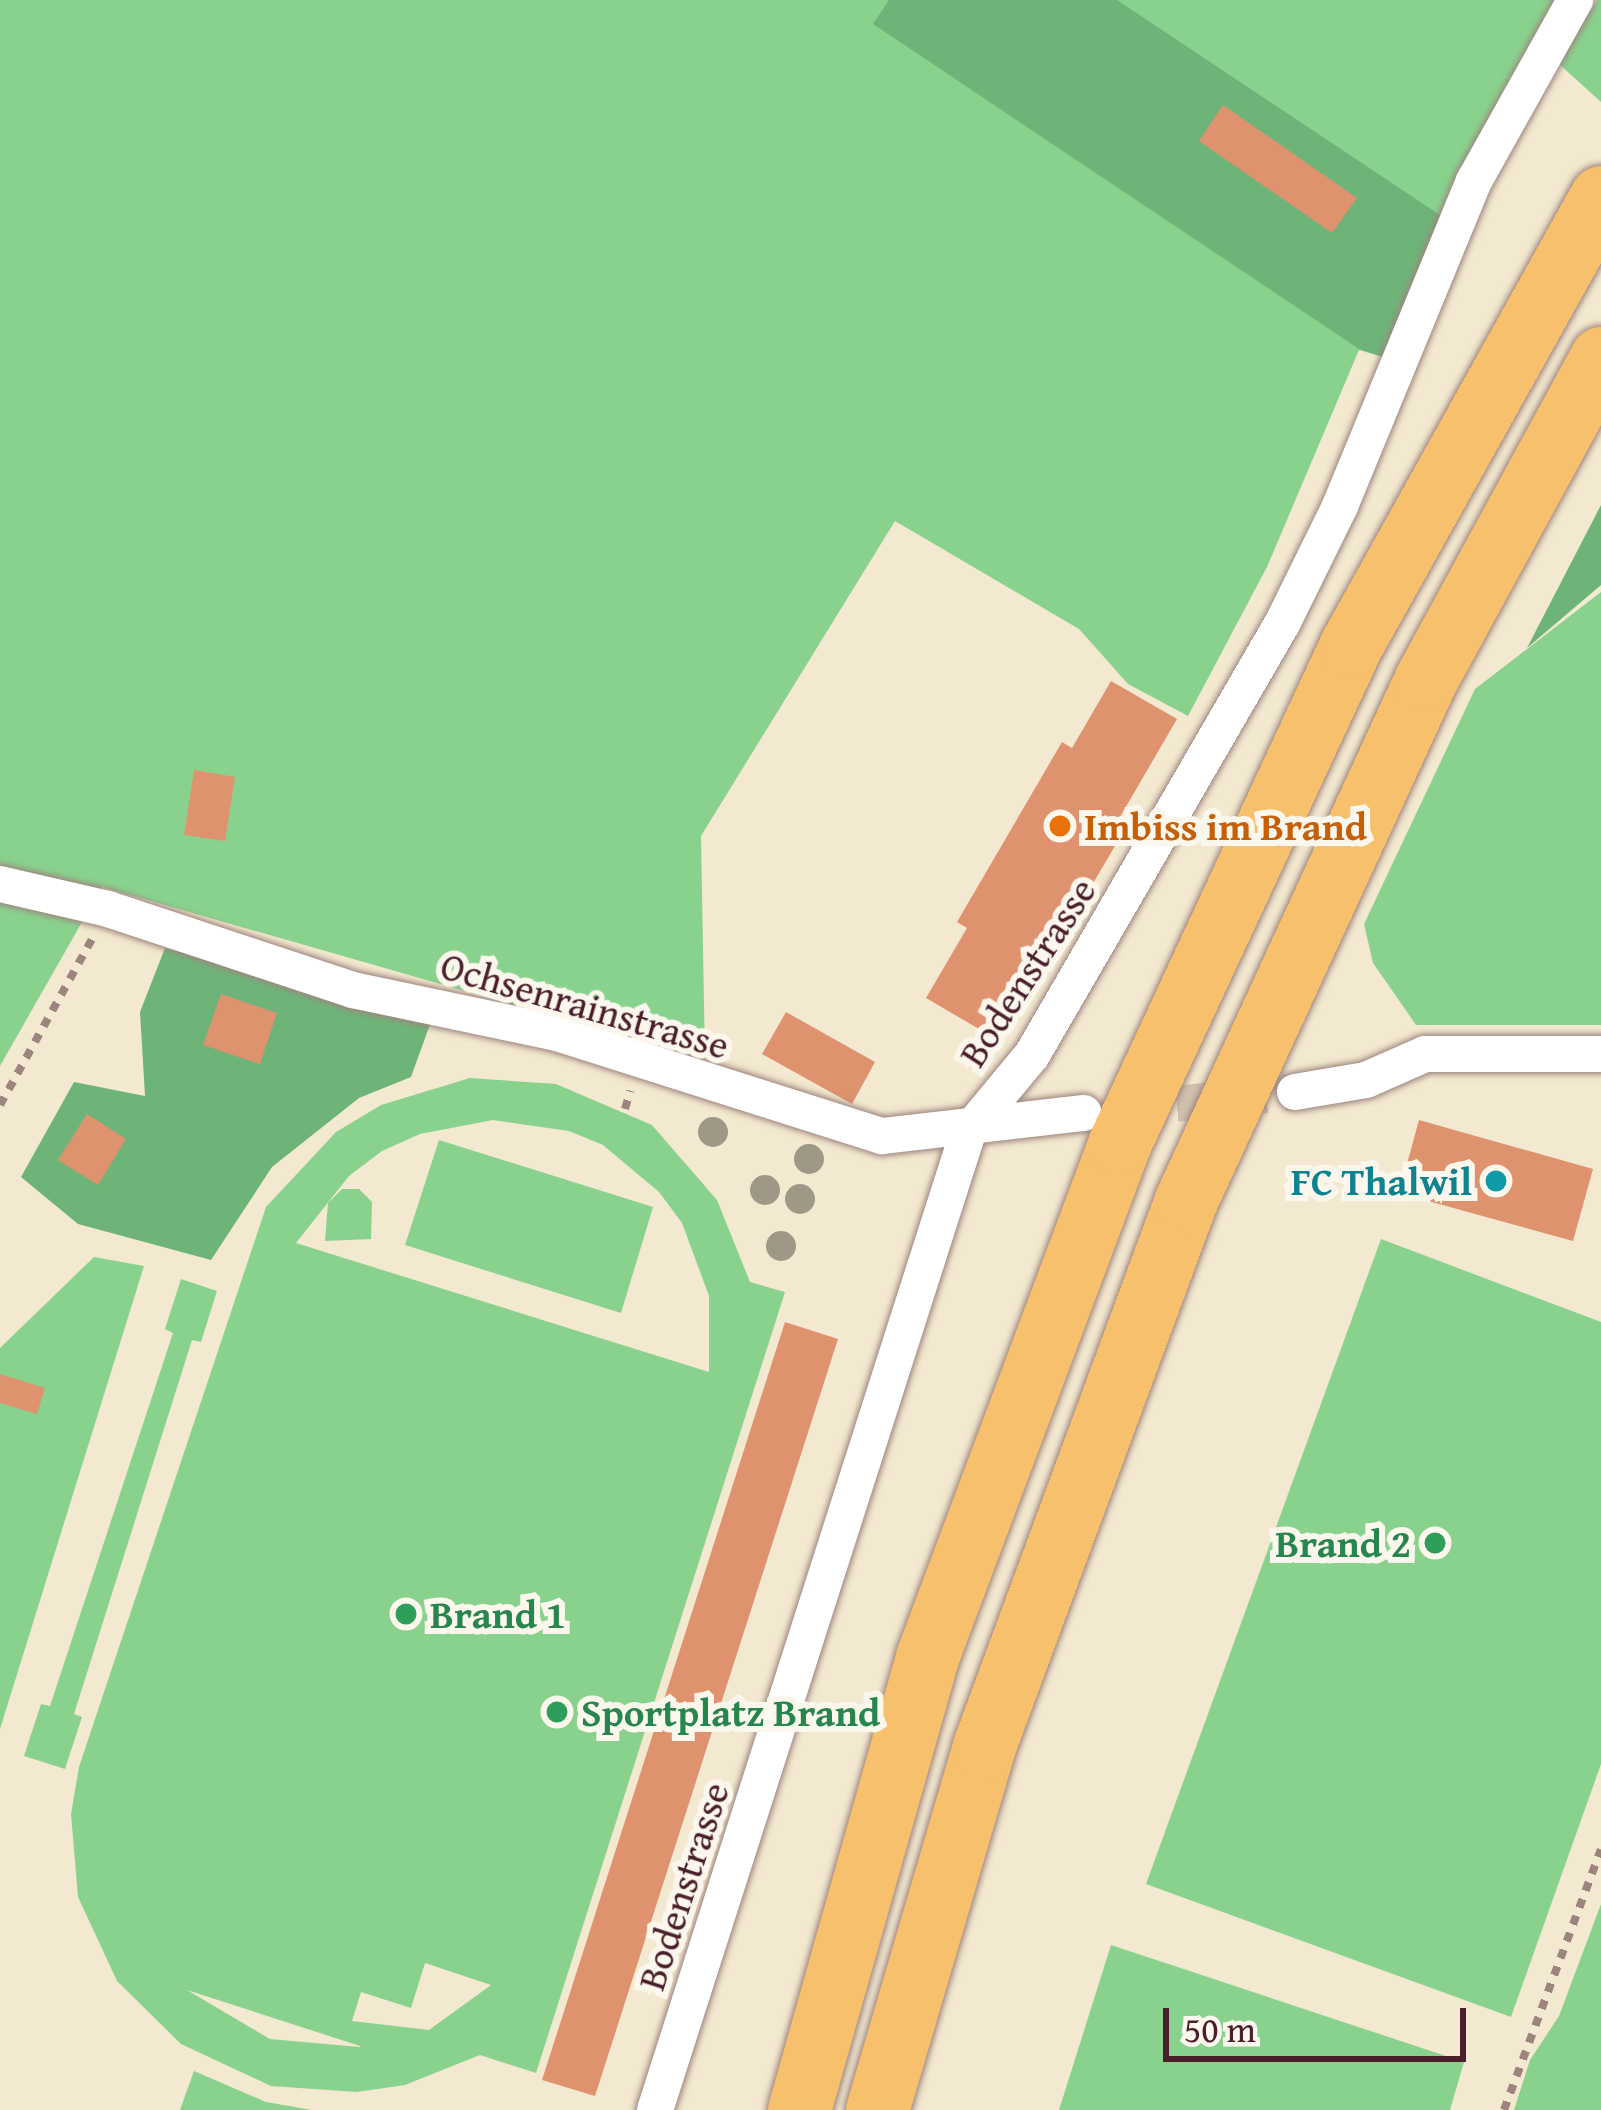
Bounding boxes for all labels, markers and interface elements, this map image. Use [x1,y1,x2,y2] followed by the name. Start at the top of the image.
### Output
[1084,803,1367,849] place label: Imbiss im Brand
[1047,813,1073,839] marker: Imbiss im Brand
[949,869,1105,1075] street label: Bodenstrasse
[436,941,734,1069] street label: Ochsenrainstrasse
[1291,1158,1472,1204] place label: FC Thalwil
[1483,1168,1509,1194] marker: FC Thalwil
[1275,1520,1411,1566] place label: Brand 2
[1422,1530,1448,1556] marker: Brand 2
[430,1591,566,1637] place label: Brand 1
[393,1601,419,1627] marker: Brand 1
[581,1689,880,1735] place label: Sportplatz Brand
[544,1699,570,1725] marker: Sportplatz Brand
[627,1776,739,1996] street label: Bodenstrasse
[1169,1984,1472,2058] scale bar
[1184,2002,1256,2055] text: 50 m

